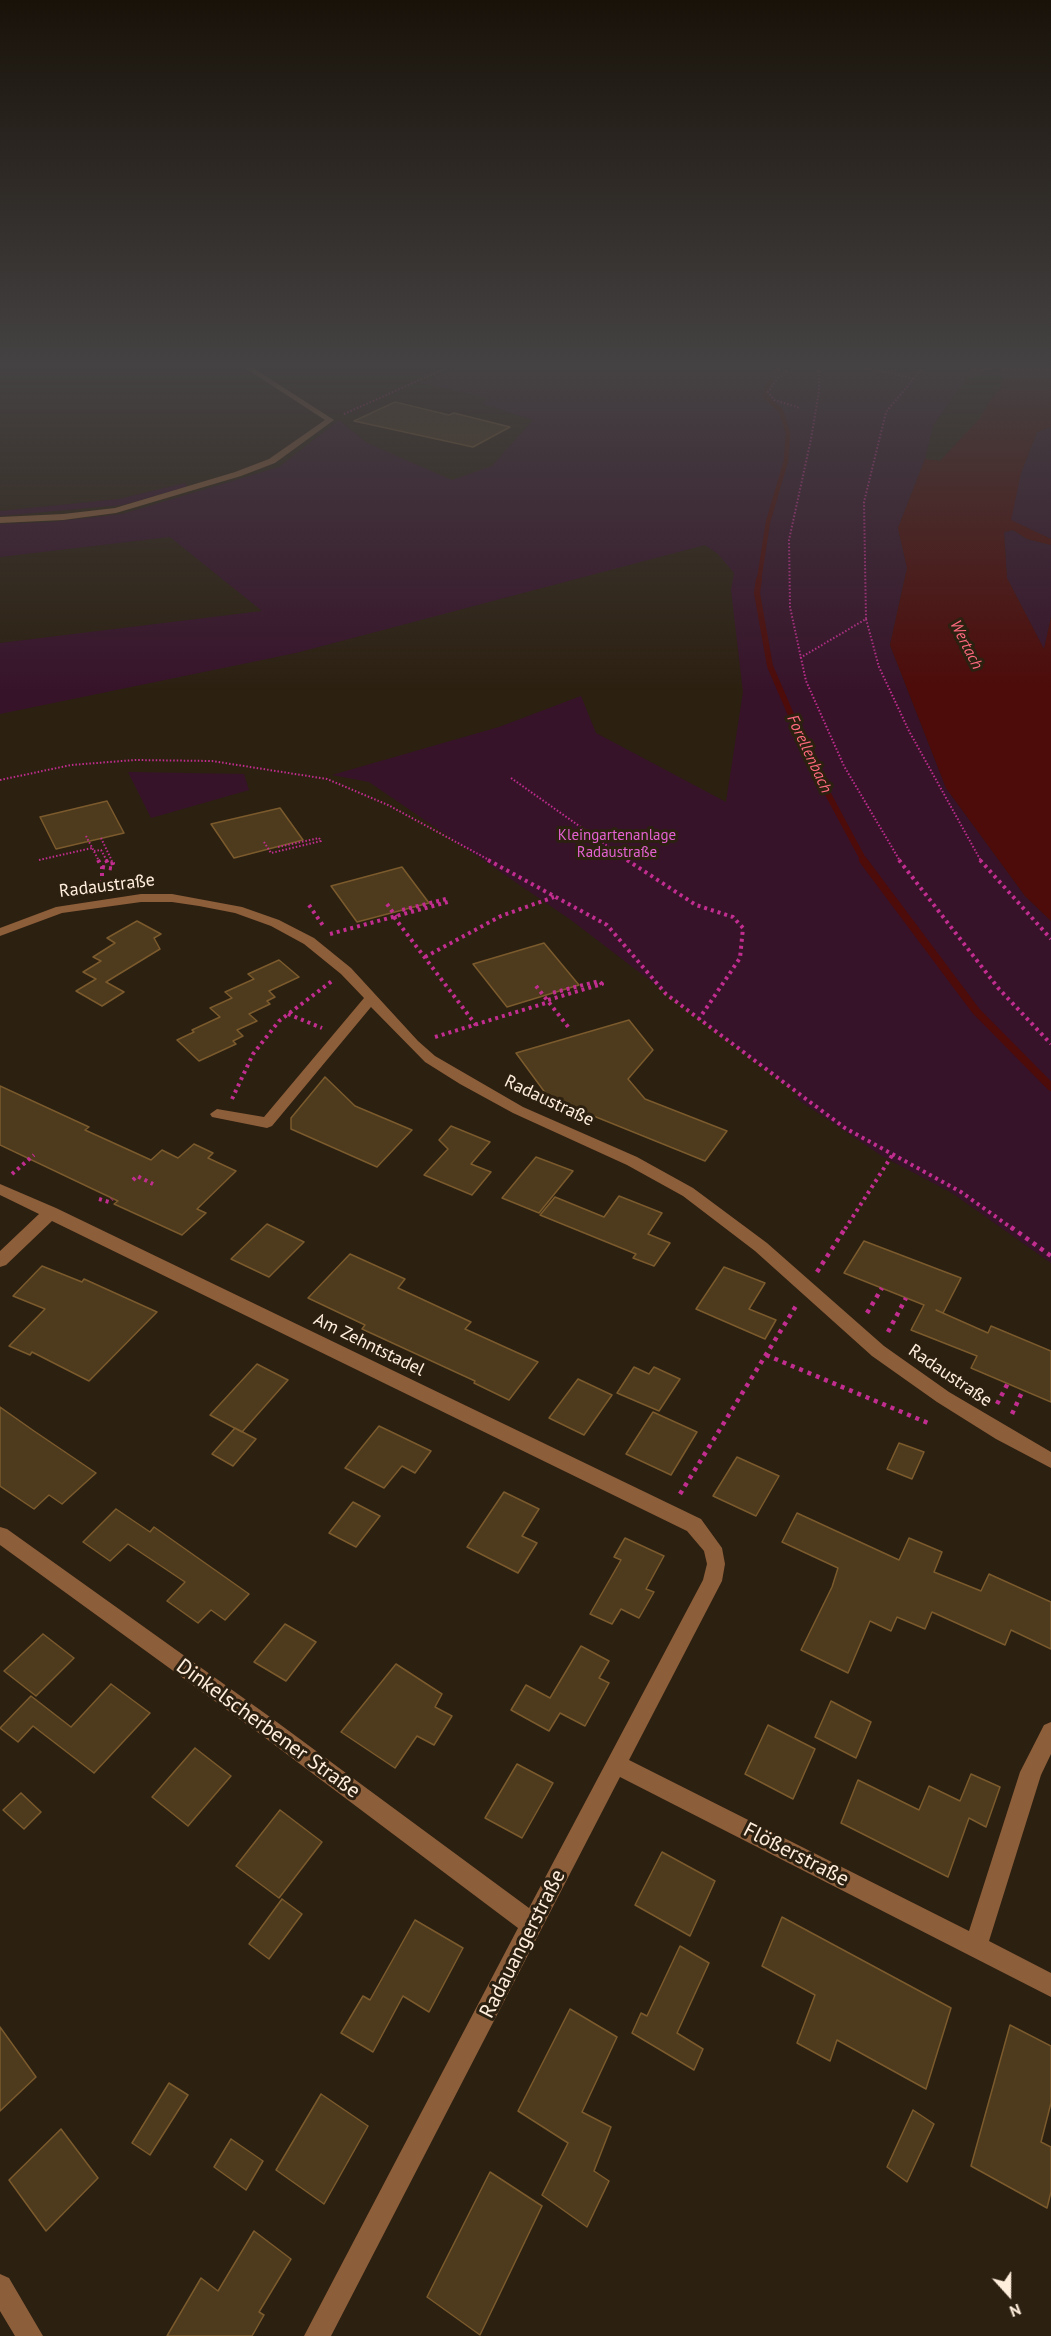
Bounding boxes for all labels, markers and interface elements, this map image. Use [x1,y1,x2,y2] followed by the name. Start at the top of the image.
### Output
[945,617,987,673] water label: Wertach
[783,712,835,796] water label: Forellenbach
[558,827,676,862] park label: Kleingartenanlage Radaustraße
[58,869,156,903] street label: Radaustraße
[501,1071,597,1131] street label: Radaustraße
[310,1309,428,1381] street label: Am Zehntstadel
[904,1340,996,1412] street label: Radaustraße
[171,1654,365,1804] street label: Dinkelscherbener Straße
[739,1818,853,1892] street label: Flößerstraße
[475,1866,571,2022] street label: Radauangerstraße
[979,2264,1039,2324] north arrow
[1007,2300,1024,2322] text: N

